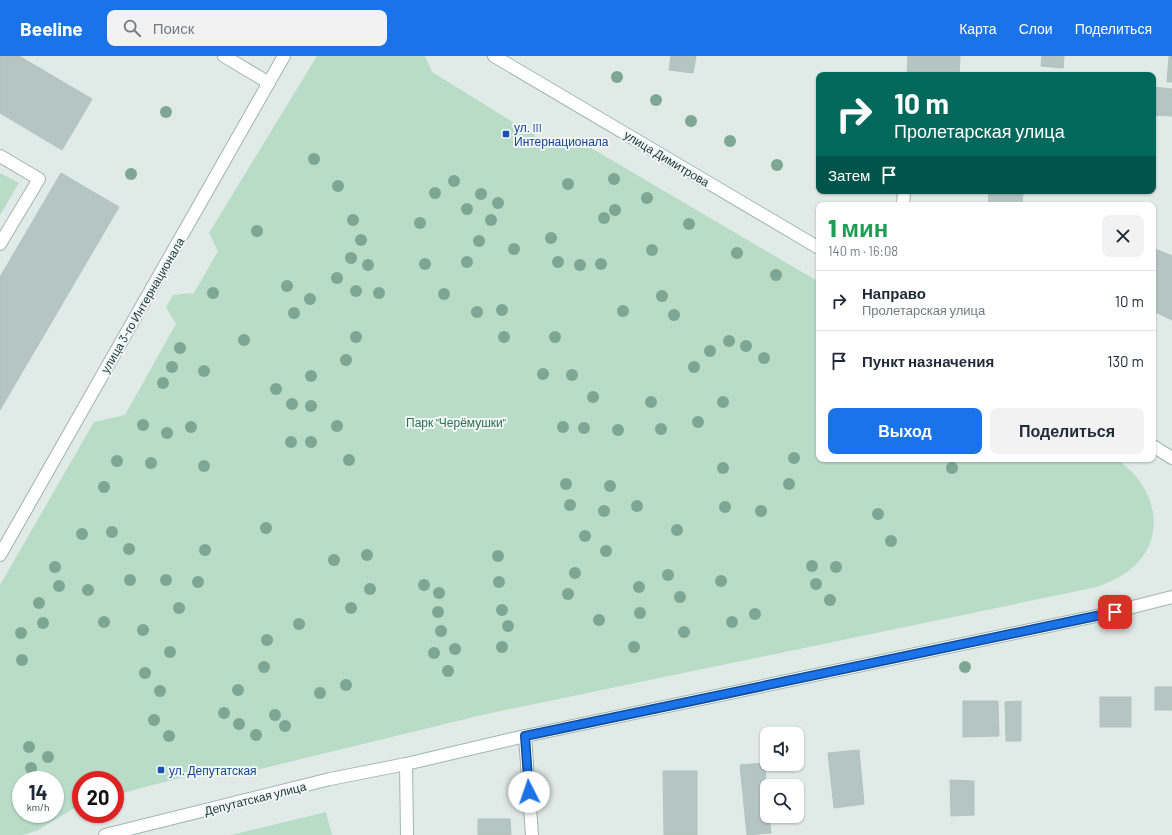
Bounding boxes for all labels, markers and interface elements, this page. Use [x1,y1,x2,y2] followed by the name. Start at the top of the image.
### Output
[107,10,387,46] search box
[20,17,83,40] text: Beeline
[121,17,143,39] icon: search
[153,19,194,37] text: Поиск
[959,20,997,37] text: Карта
[1019,20,1053,37] text: Слои
[1075,20,1152,37] text: Поделиться
[894,86,949,120] text: 10 m
[828,88,880,140] icon: right
[514,120,609,149] place label: ул. III Интернационала
[894,120,1065,142] text: Пролетарская улица
[621,127,712,190] street label: улица Димитрова
[501,129,511,139] marker: ул. III Интернационала
[878,164,900,186] icon: arrive
[828,166,870,184] text: Затем
[828,213,888,242] text: 1 мин
[1102,215,1144,257] button: close
[97,235,188,376] street label: улица 3-го Интернационала
[828,243,898,259] text: 140 m · 16:08
[862,284,926,302] text: Направо
[828,290,850,312] icon: right
[1115,292,1144,310] text: 10 m
[862,302,985,318] text: Пролетарская улица
[828,350,850,372] icon: arrive
[862,352,994,370] text: Пункт назначения
[1107,352,1144,370] text: 130 m
[828,408,982,454] button: Выход
[990,408,1144,454] button: Поделиться
[406,415,506,430] park label: Парк "Черёмушки"
[1098,595,1132,629] pin
[1104,601,1126,623] icon: arrive
[760,727,804,823] map controls
[760,727,804,771] button: sound
[169,763,257,778] place label: ул. Депутатская
[156,765,166,775] marker: ул. Депутатская
[72,771,124,823] speed limit sign: 20
[508,771,550,813] position arrow
[203,778,308,818] street label: Депутатская улица
[760,779,804,823] button: search
[28,780,48,804] text: 14
[27,801,49,813] text: km/h

